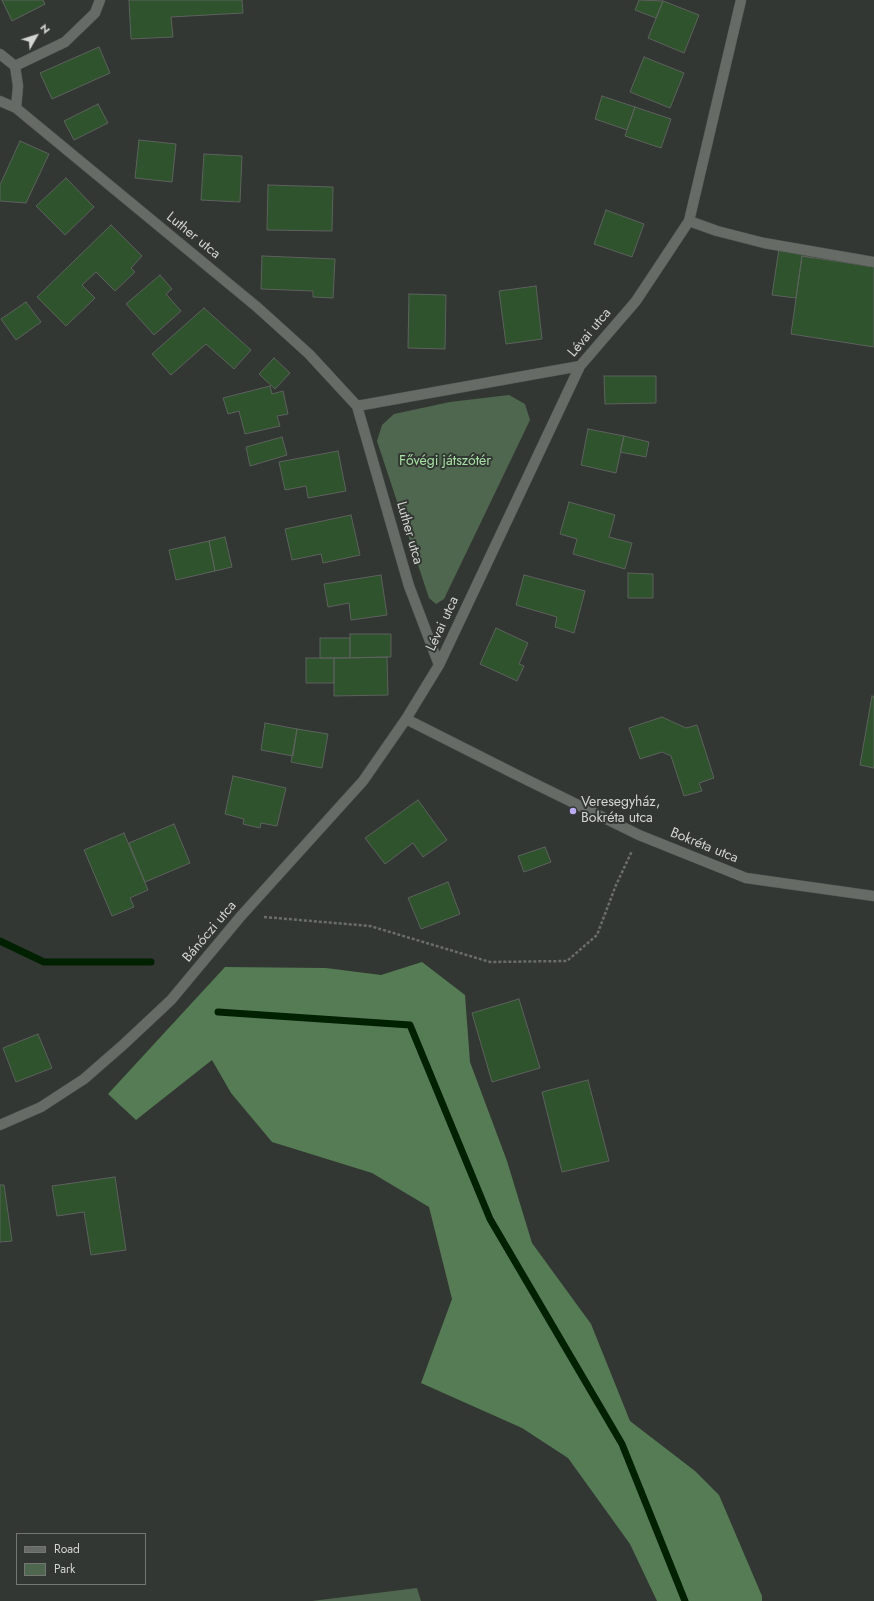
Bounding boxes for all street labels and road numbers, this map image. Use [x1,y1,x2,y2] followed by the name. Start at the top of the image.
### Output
[163,209,223,263] street label: Luther utca
[565,305,615,361] street label: Lévai utca
[392,500,426,566] street label: Luther utca
[423,594,463,654] street label: Lévai utca
[668,825,740,867] street label: Bokréta utca
[180,898,240,966] street label: Bánóczi utca

